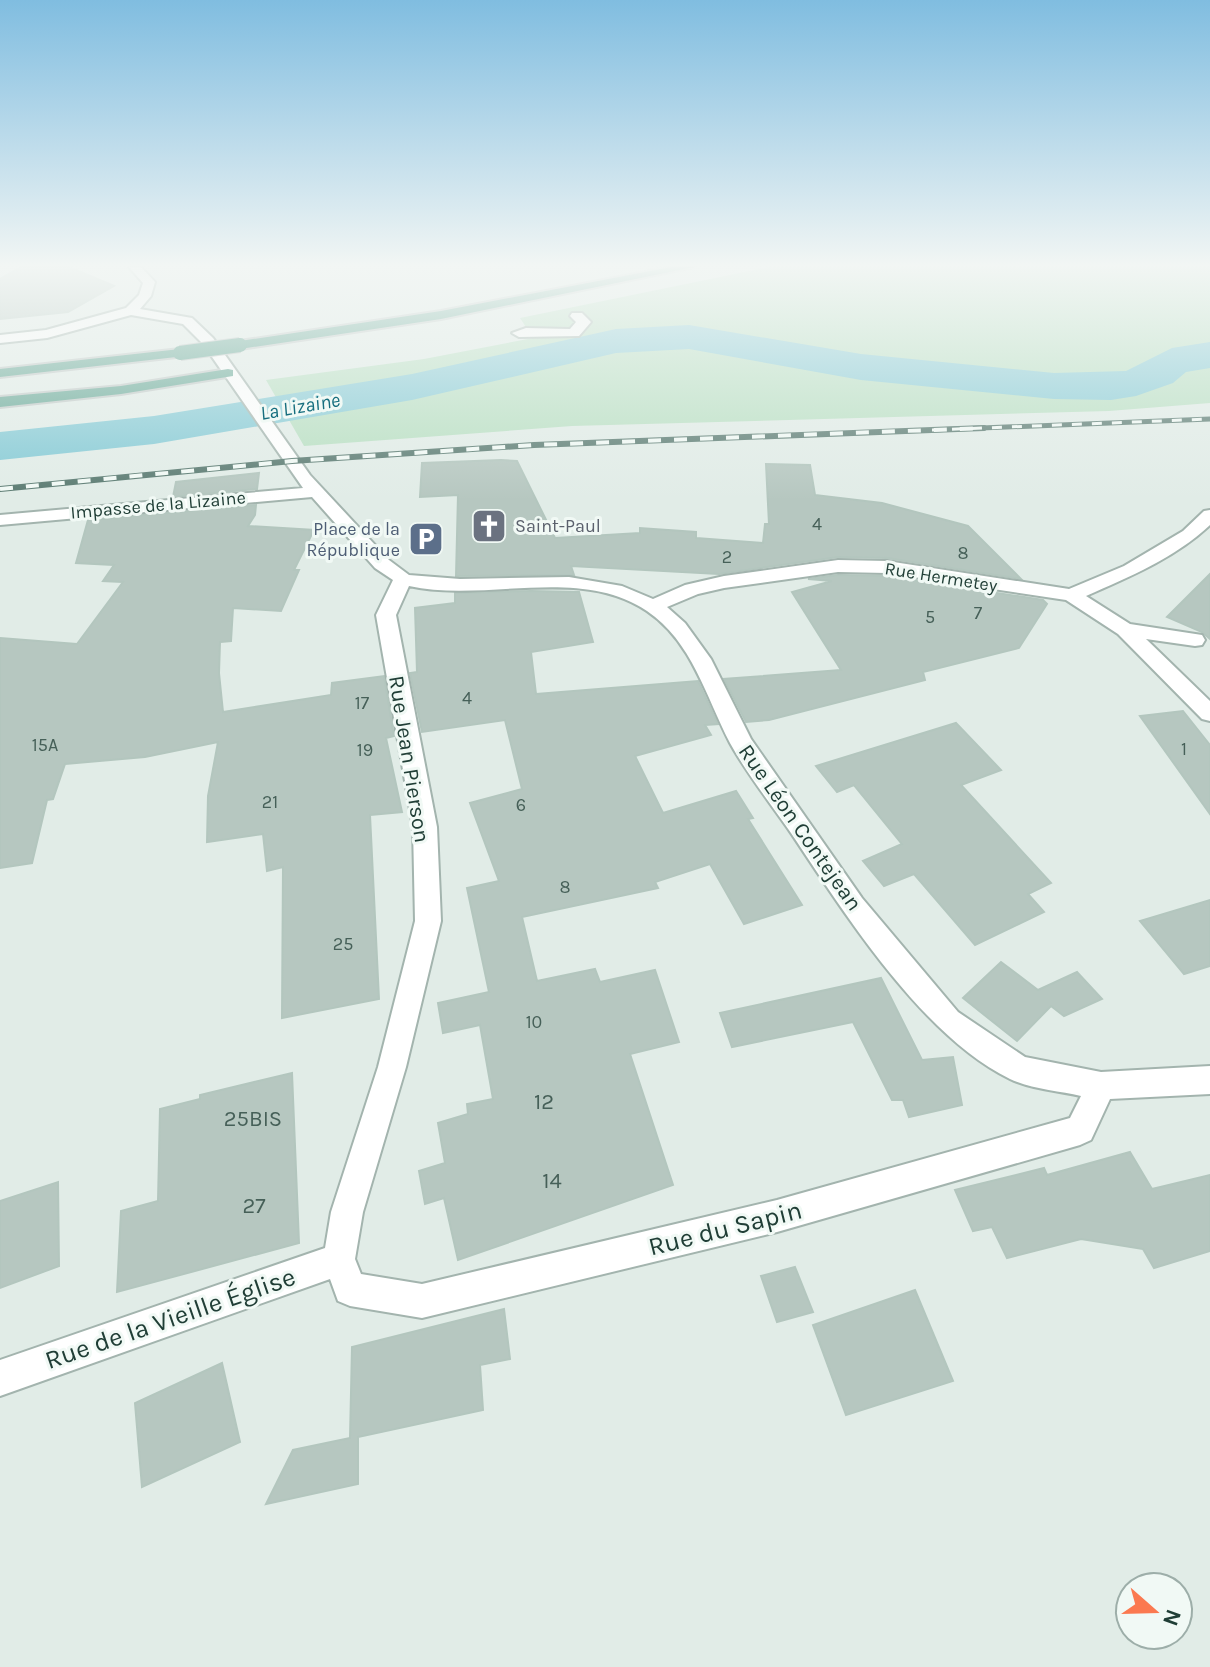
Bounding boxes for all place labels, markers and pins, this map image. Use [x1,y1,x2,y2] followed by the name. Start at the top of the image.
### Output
[470,507,508,545] church icon: Saint-Paul
[515,515,601,537] place label: Saint-Paul
[307,518,400,561] place label: Place de la République
[407,520,445,558] parking icon: Place de la République

